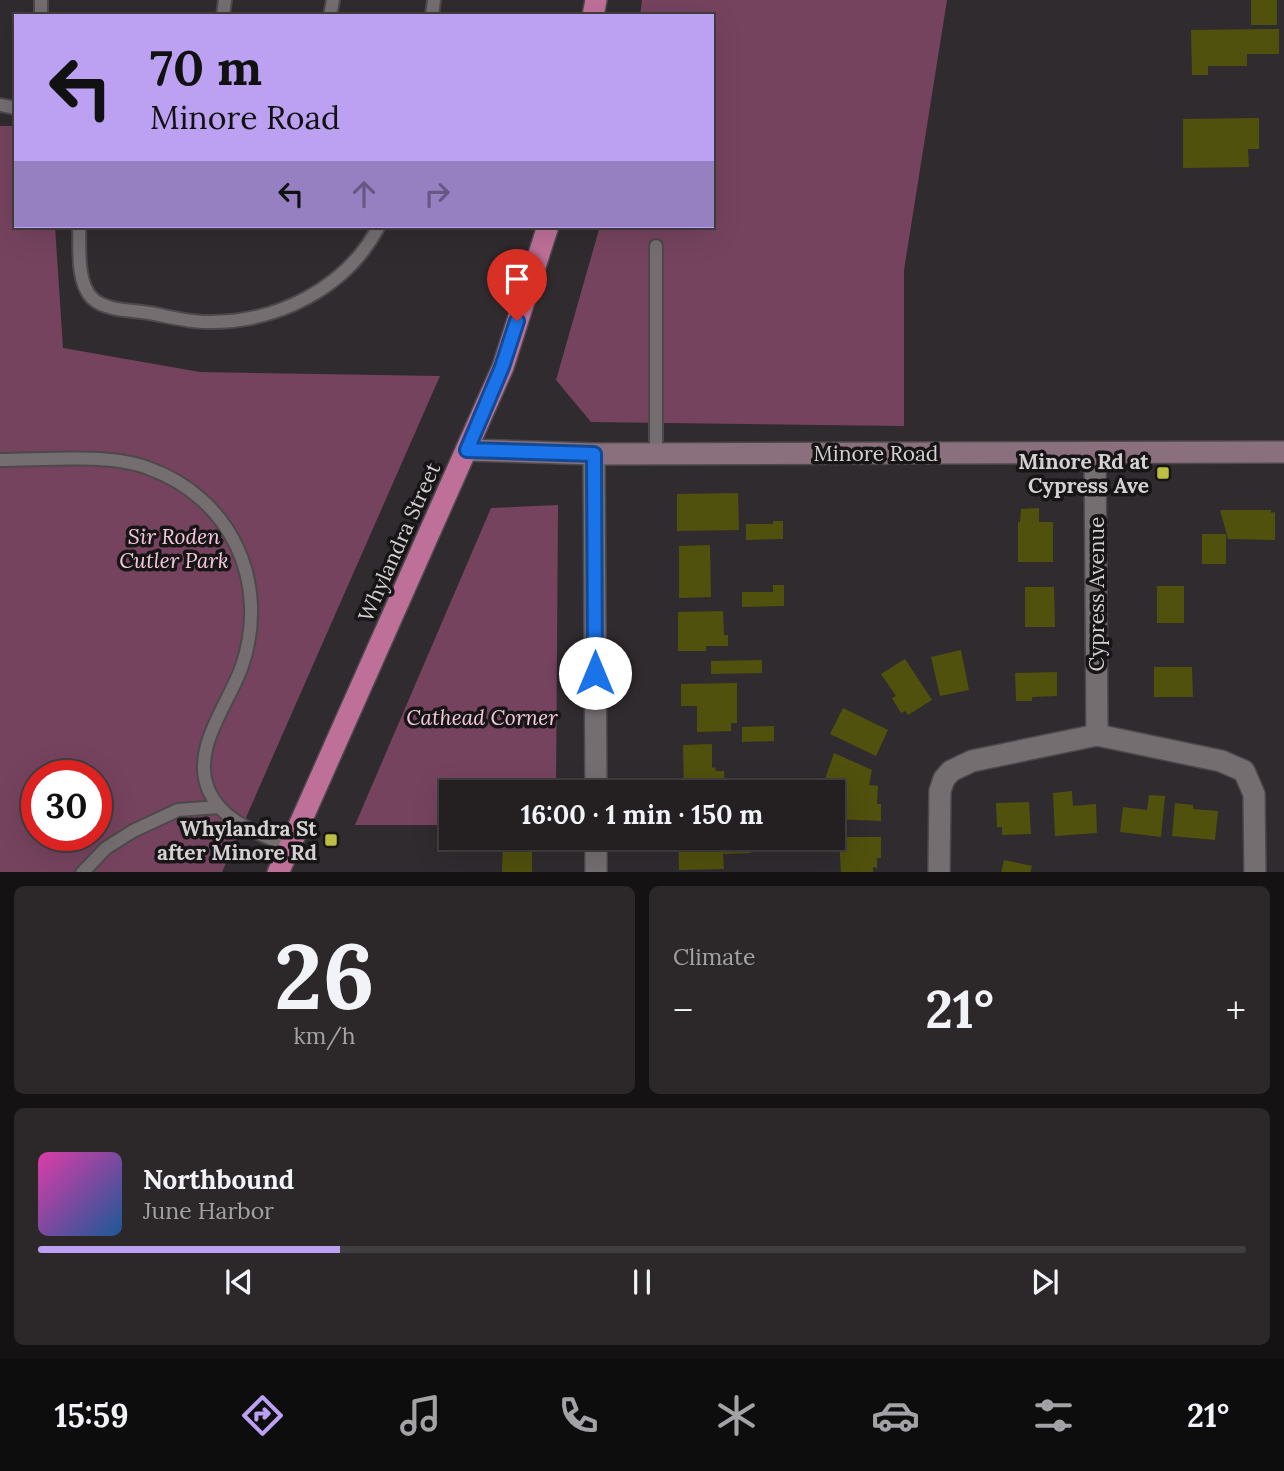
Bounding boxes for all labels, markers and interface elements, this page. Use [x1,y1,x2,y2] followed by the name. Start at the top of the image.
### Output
[150,36,262,98] text: 70 m
[35,42,126,133] icon: left
[150,97,340,138] text: Minore Road
[272,175,310,213] icon: left
[345,175,383,213] icon: ahead
[418,175,456,213] icon: right
[487,249,547,321] pin
[498,260,536,298] icon: arrive
[814,440,938,467] street label: Minore Road
[1018,448,1149,499] place label: Minore Rd at Cypress Ave
[352,457,447,626] street label: Whylandra Street
[1155,465,1171,481] marker: Minore Rd at Cypress Ave
[1083,517,1110,671] street label: Cypress Avenue
[119,523,229,574] park label: Sir Roden Cutler Park
[558,636,632,710] position arrow
[406,704,558,731] park label: Cathead Corner
[21,760,112,851] speed limit sign: 30
[521,798,763,831] text: 16:00 · 1 min · 150 m
[157,815,317,866] place label: Whylandra St after Minore Rd
[323,832,339,848] marker: Whylandra St after Minore Rd
[274,917,375,1034] text: 26
[673,942,755,971] text: Climate
[925,976,994,1042] text: 21°
[673,986,693,1034] text: −
[1226,986,1246,1034] text: +
[293,1021,356,1050] text: km/h
[143,1163,294,1196] text: Northbound
[143,1196,274,1225] text: June Harbor
[220,1263,258,1301] icon: previous
[623,1263,661,1301] icon: pause
[1026,1263,1064,1301] icon: next
[238,1391,287,1440] icon: directions
[396,1391,445,1440] icon: music
[554,1391,603,1440] icon: phone
[712,1391,761,1440] icon: climate
[871,1391,920,1440] icon: car
[1029,1391,1078,1440] icon: filters
[55,1395,129,1436] text: 15:59
[1187,1395,1229,1436] text: 21°

